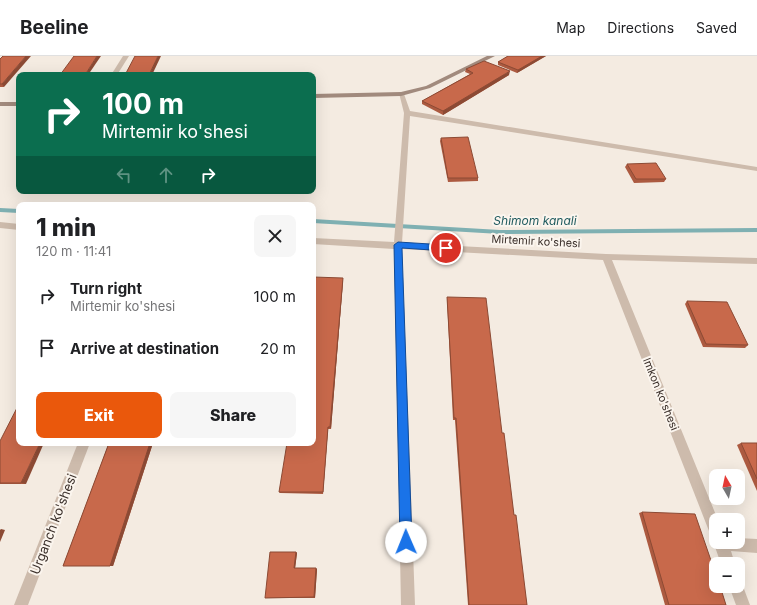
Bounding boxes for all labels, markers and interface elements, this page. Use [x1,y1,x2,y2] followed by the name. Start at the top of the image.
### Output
[20,16,89,39] text: Beeline
[556,19,585,36] text: Map
[607,19,674,36] text: Directions
[696,19,737,36] text: Saved
[102,87,184,121] text: 100 m
[36,88,88,140] icon: right
[102,121,248,142] text: Mirtemir ko'shesi
[113,164,135,186] icon: left
[155,164,177,186] icon: ahead
[197,164,219,186] icon: right
[36,213,96,242] text: 1 min
[493,213,578,228] water label: Shimom kanali
[254,215,296,257] button: close
[429,231,463,265] pin
[491,232,581,250] street label: Mirtemir ko'shesi
[435,237,457,259] icon: arrive
[36,243,111,259] text: 120 m · 11:41
[70,279,142,298] text: Turn right
[36,285,58,307] icon: right
[254,287,296,306] text: 100 m
[70,298,175,314] text: Mirtemir ko'shesi
[36,337,58,359] icon: arrive
[70,339,219,358] text: Arrive at destination
[260,339,296,358] text: 20 m
[640,356,682,432] street label: Imkon ko'shesi
[36,392,162,438] button: Exit
[170,392,296,438] button: Share
[709,469,745,505] north arrow
[709,469,745,593] map controls
[26,471,80,577] street label: Urganch ko'shesi
[709,513,745,549] button: +
[385,521,427,563] position arrow
[709,557,745,593] button: −

